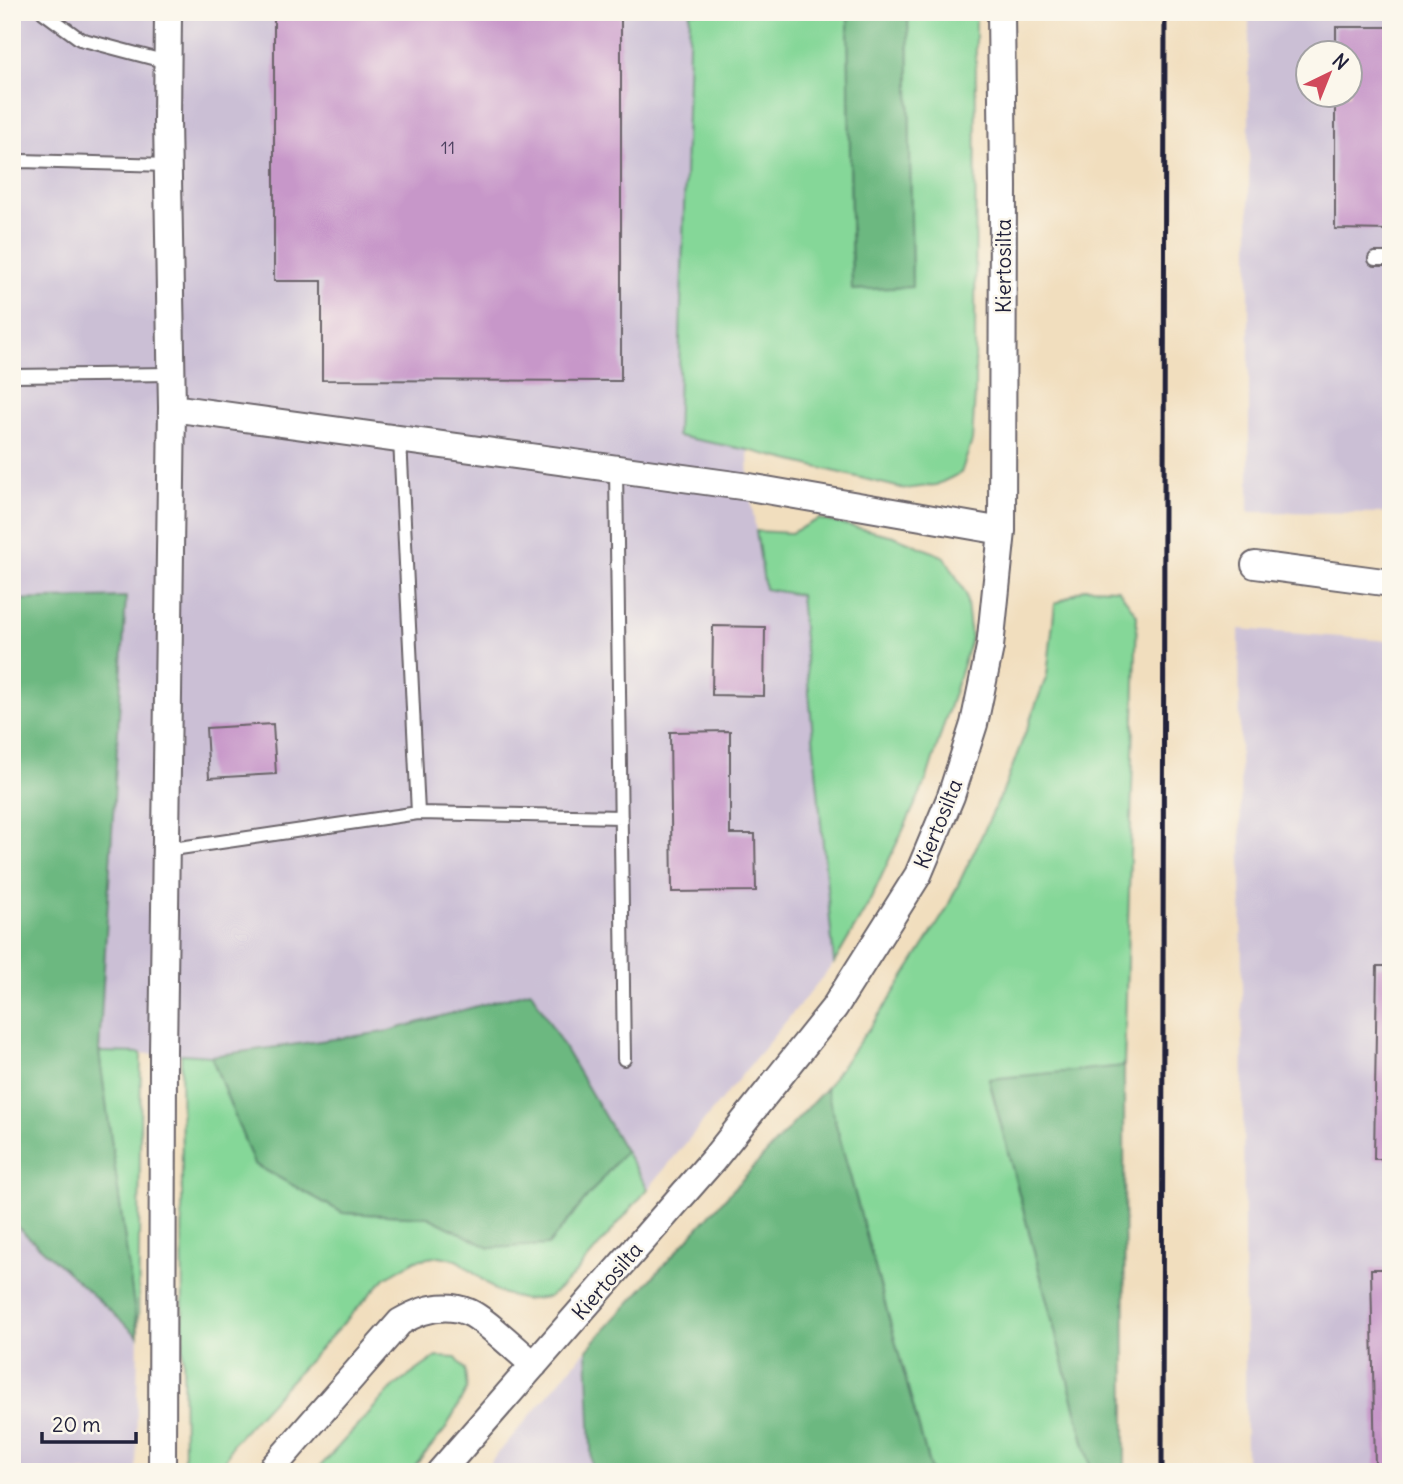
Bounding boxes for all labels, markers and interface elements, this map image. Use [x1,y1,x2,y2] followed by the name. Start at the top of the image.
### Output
[1294,38,1364,108] north arrow
[1328,48,1354,75] text: N
[441,136,455,159] house number: 11
[990,219,1017,313] street label: Kiertosilta
[908,775,968,873] street label: Kiertosilta
[566,1236,648,1326] street label: Kiertosilta
[42,1400,136,1444] scale bar
[52,1411,101,1438] text: 20 m

